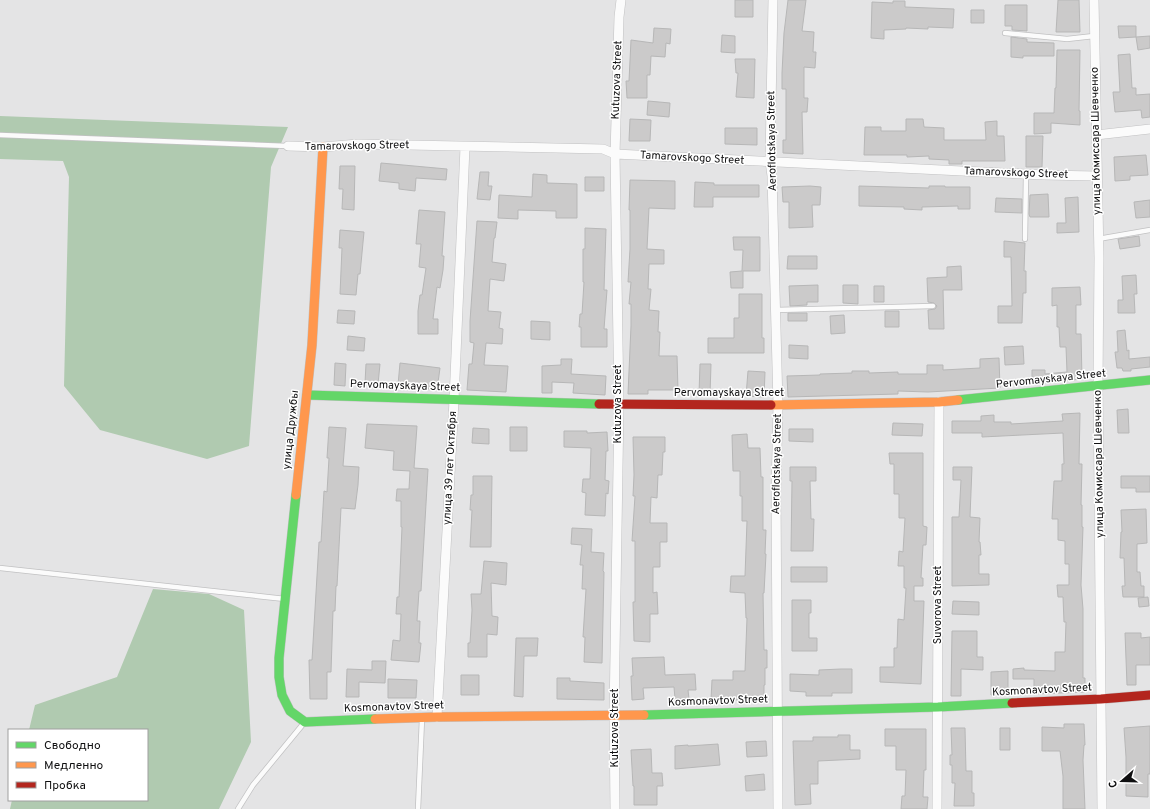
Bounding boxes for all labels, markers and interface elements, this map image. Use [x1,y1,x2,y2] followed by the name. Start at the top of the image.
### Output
[609,40,625,120] street label: Kutuzova Street
[1088,67,1104,215] street label: улица Комиссара Шевченко
[764,90,780,192] street label: Aeroflotskaya Street
[305,138,409,154] street label: Tamarovskogo Street
[639,148,745,168] street label: Tamarovskogo Street
[964,164,1068,182] street label: Tamarovskogo Street
[611,364,625,444] street label: Kutuzova Street
[995,366,1107,392] street label: Pervomayskaya Street
[350,377,460,395] street label: Pervomayskaya Street
[674,386,784,400] street label: Pervomayskaya Street
[280,390,302,470] street label: улица Дружбы
[1091,390,1107,538] street label: улица Комиссара Шевченко
[440,411,460,525] street label: улица 39 лет Октября
[769,413,785,515] street label: Aeroflotskaya Street
[931,566,945,644] street label: Suvorova Street
[992,680,1092,700] street label: Kosmonavtov Street
[608,688,622,768] street label: Kutuzova Street
[668,692,768,710] street label: Kosmonavtov Street
[344,698,444,716] street label: Kosmonavtov Street
[8,729,148,801] legend
[44,738,101,754] text: Свободно
[44,758,104,774] text: Медленно
[1102,761,1142,801] north arrow
[44,778,86,794] text: Пробка
[1106,778,1121,790] text: С

